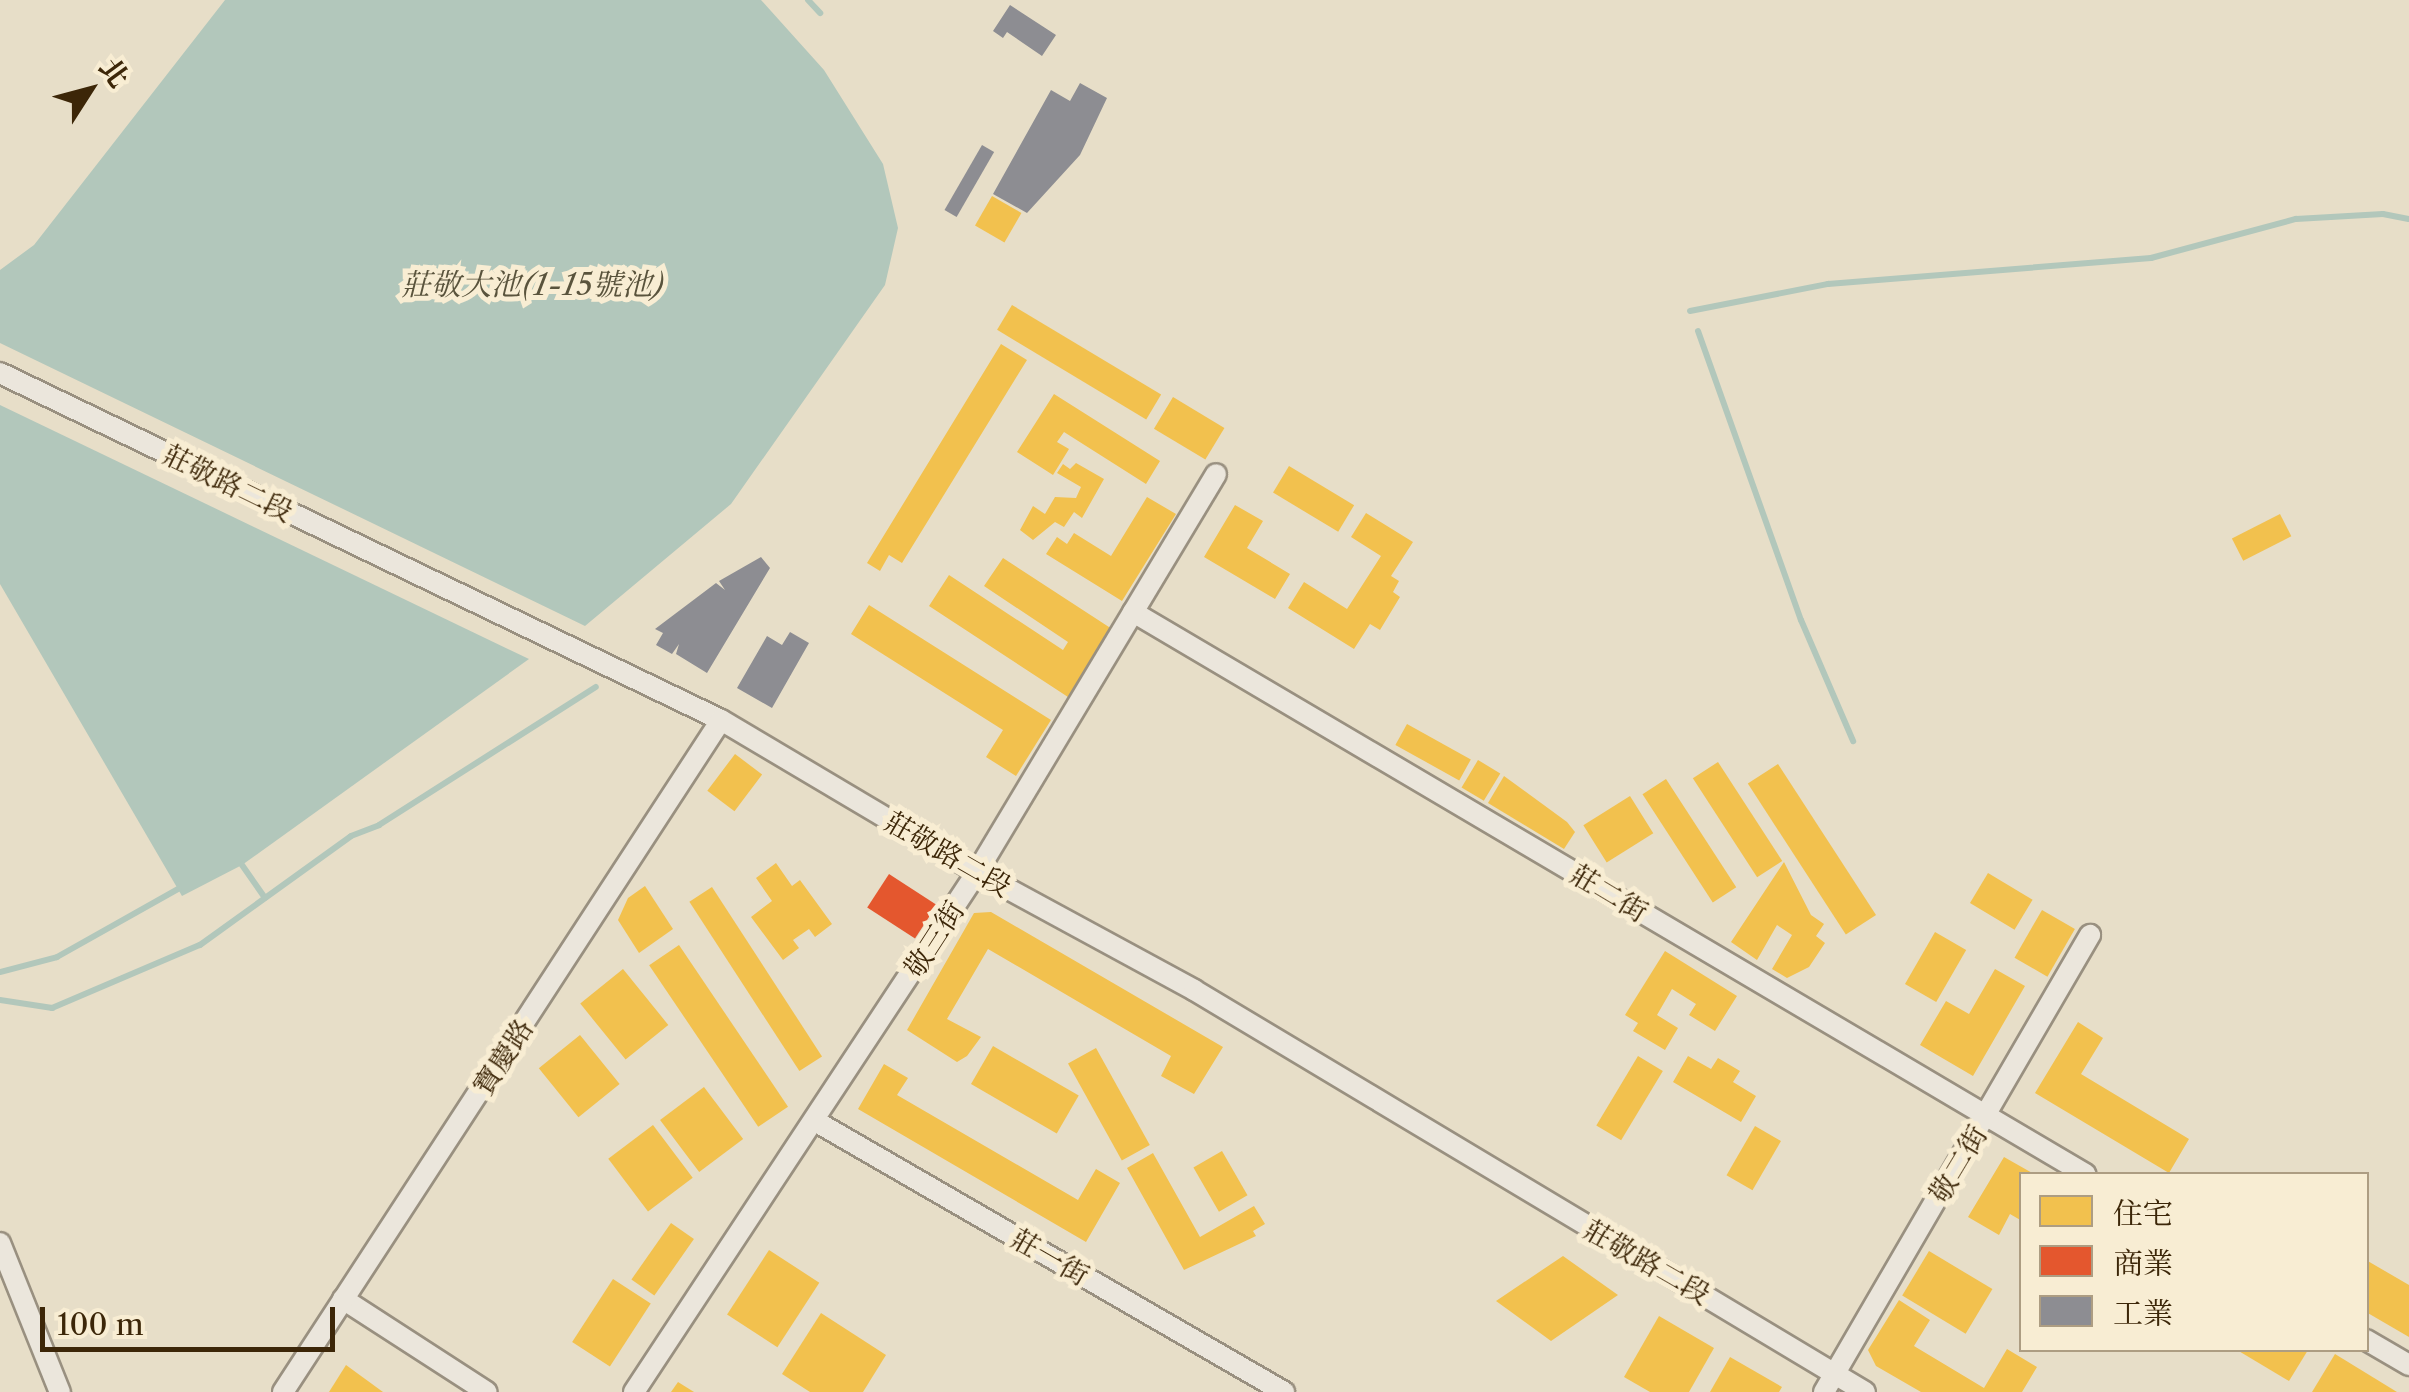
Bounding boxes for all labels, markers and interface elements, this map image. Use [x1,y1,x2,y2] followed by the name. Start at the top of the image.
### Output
[40,40,140,140] north arrow
[92,51,136,94] text: 北
[401,267,665,303] water label: 莊敬大池(1-15號池)
[158,437,298,529] street label: 莊敬路二段
[879,804,1017,904] street label: 莊敬路二段
[1564,857,1654,929] street label: 莊二街
[897,895,971,983] street label: 敬三街
[466,1013,540,1101] street label: 寶慶路
[1922,1119,1994,1209] street label: 敬二街
[2019,1172,2369,1352] legend
[2113,1195,2173,1232] text: 住宅
[1578,1212,1716,1312] street label: 莊敬路二段
[1005,1221,1095,1293] street label: 莊一街
[2113,1245,2173,1282] text: 商業
[45,1287,340,1349] scale bar
[2113,1295,2173,1332] text: 工業
[57,1306,144,1343] text: 100 m

